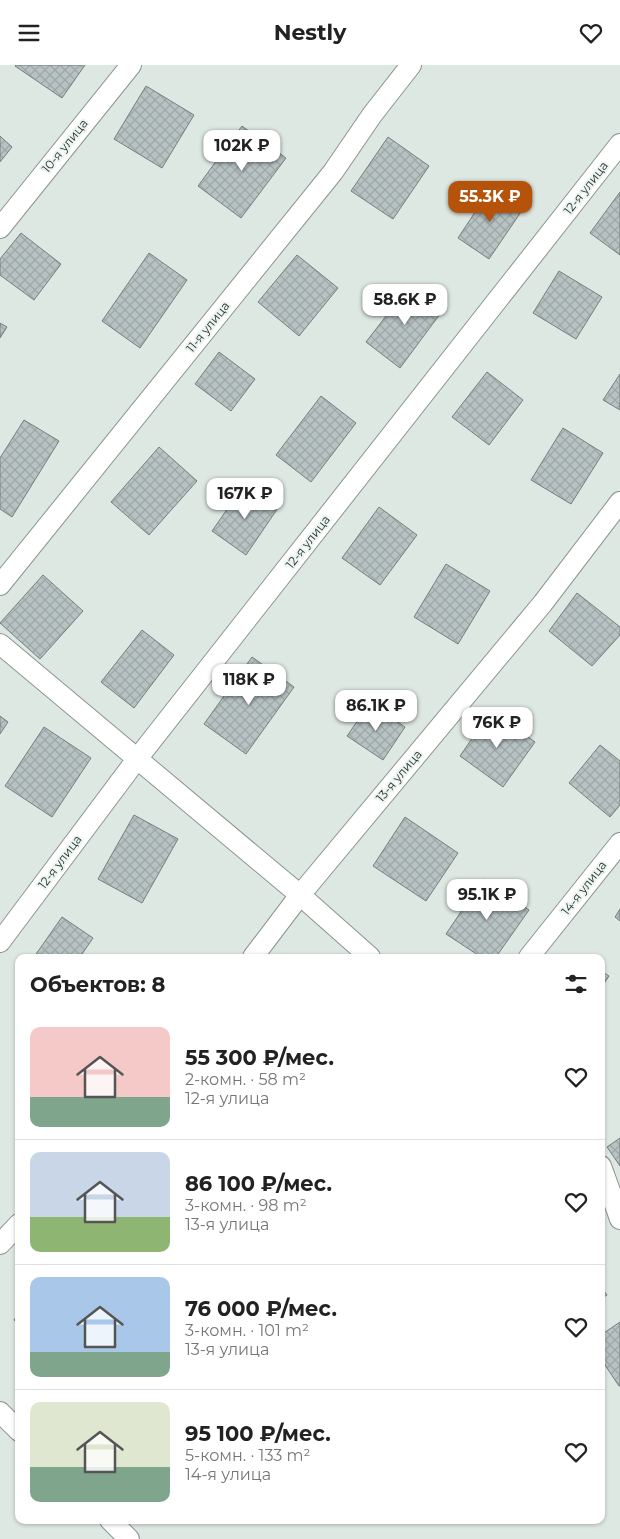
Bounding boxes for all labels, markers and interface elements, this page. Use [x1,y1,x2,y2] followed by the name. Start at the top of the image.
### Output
[15,19,43,47] icon: menu
[274,19,346,46] text: Nestly
[577,19,605,47] icon: heart
[38,116,91,175] street label: 10-я улица
[201,129,283,172] pin: 102K ₽
[214,136,270,155] text: 102K ₽
[560,158,611,217] street label: 12-я улица
[444,181,536,223] pin: 55.3K ₽
[459,187,521,206] text: 55.3K ₽
[359,283,451,326] pin: 58.6K ₽
[373,290,437,309] text: 58.6K ₽
[183,298,233,355] street label: 11-я улица
[204,477,286,520] pin: 167K ₽
[217,484,273,503] text: 167K ₽
[282,512,333,571] street label: 12-я улица
[208,663,290,706] pin: 118K ₽
[223,670,275,689] text: 118K ₽
[330,689,422,732] pin: 86.1K ₽
[346,696,406,715] text: 86.1K ₽
[462,707,532,749] pin: 76K ₽
[473,713,521,732] text: 76K ₽
[373,747,425,805] street label: 13-я улица
[35,832,85,891] street label: 12-я улица
[558,858,609,918] street label: 14-я улица
[441,879,533,921] pin: 95.1K ₽
[458,885,516,904] text: 95.1K ₽
[562,970,590,998] icon: filters
[30,972,165,997] text: Объектов: 8
[185,1045,334,1070] text: 55 300 ₽/мес.
[70,1047,130,1107] icon: home
[562,1063,590,1091] icon: heart
[185,1070,306,1089] text: 2-комн. · 58 m²
[185,1089,269,1108] text: 12-я улица
[185,1171,332,1196] text: 86 100 ₽/мес.
[70,1172,130,1232] icon: home
[562,1188,590,1216] icon: heart
[185,1196,307,1215] text: 3-комн. · 98 m²
[185,1215,269,1234] text: 13-я улица
[185,1296,337,1321] text: 76 000 ₽/мес.
[70,1297,130,1357] icon: home
[562,1313,590,1341] icon: heart
[185,1321,309,1340] text: 3-комн. · 101 m²
[185,1340,269,1359] text: 13-я улица
[185,1421,331,1446] text: 95 100 ₽/мес.
[70,1422,130,1482] icon: home
[562,1438,590,1466] icon: heart
[185,1446,310,1465] text: 5-комн. · 133 m²
[185,1465,271,1484] text: 14-я улица

